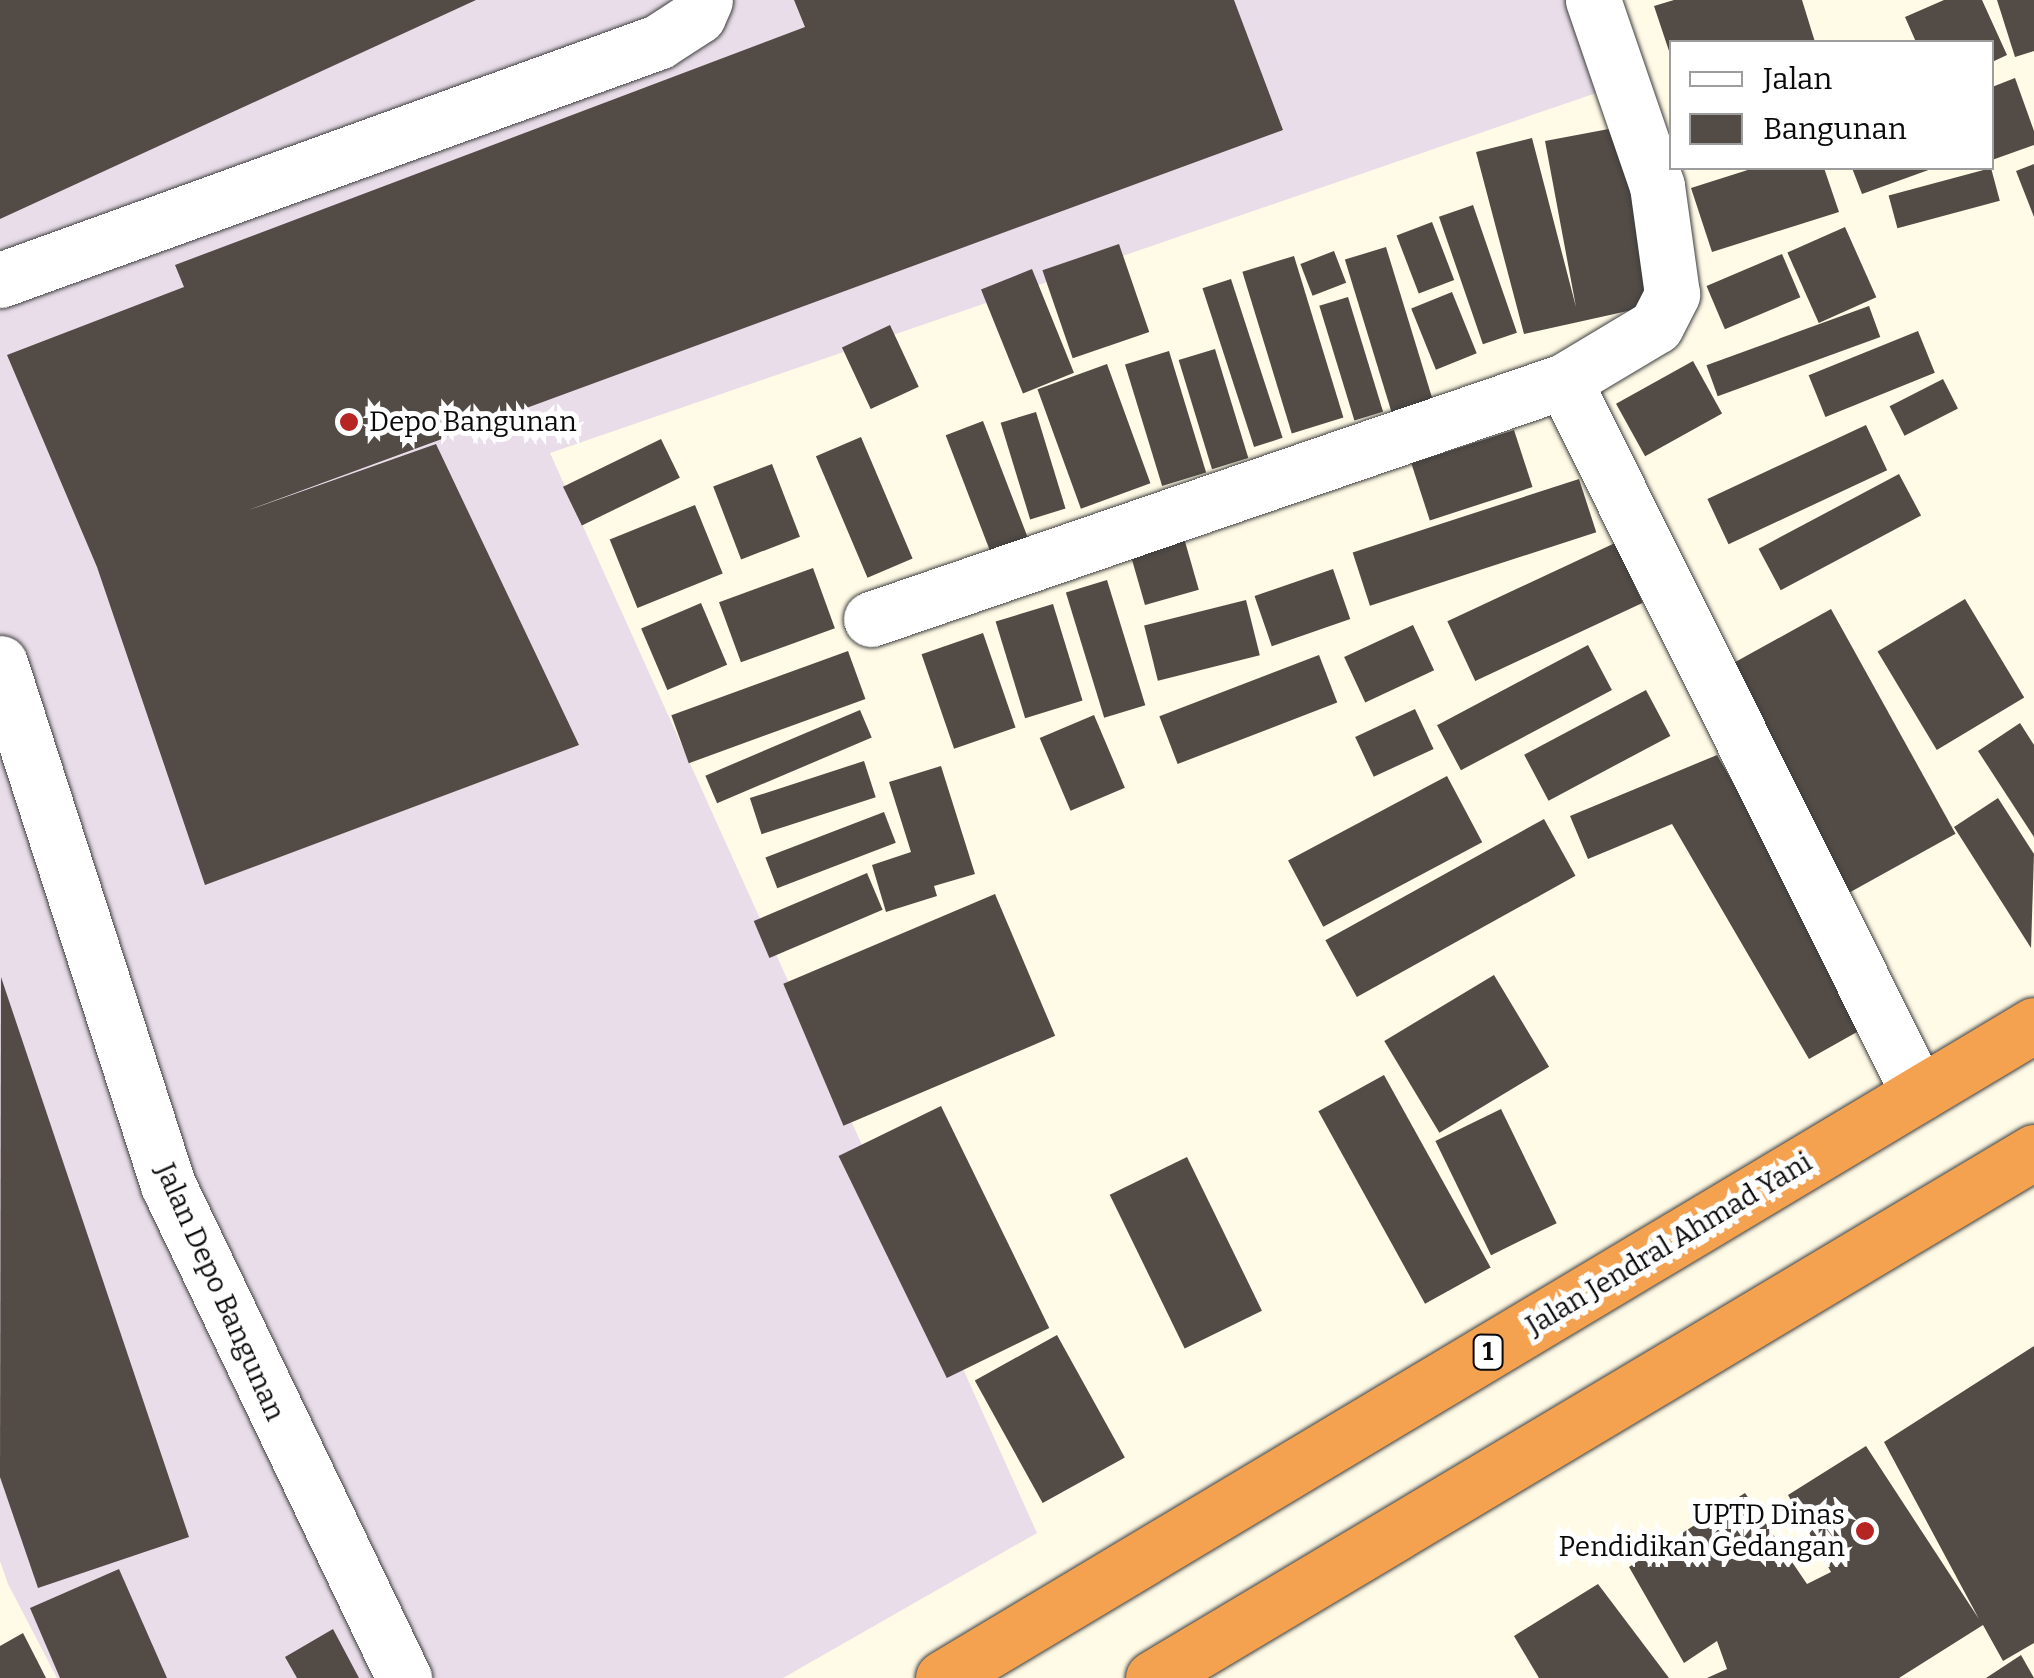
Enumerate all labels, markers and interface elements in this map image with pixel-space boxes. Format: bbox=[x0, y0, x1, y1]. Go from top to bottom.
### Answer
legend bbox=[1669, 40, 1994, 170]
text: Jalan bbox=[1763, 61, 1832, 97]
text: Bangunan bbox=[1763, 111, 1907, 147]
place label: Depo Bangunan bbox=[369, 405, 577, 439]
marker: Depo Bangunan bbox=[338, 411, 360, 433]
street label: Jalan Jendral Ahmad Yani bbox=[1520, 1145, 1818, 1343]
street label: Jalan Depo Bangunan bbox=[148, 1158, 292, 1426]
road number: 1 bbox=[1470, 1332, 1506, 1372]
place label: UPTD Dinas Pendidikan Gedangan bbox=[1559, 1498, 1845, 1564]
marker: UPTD Dinas Pendidikan Gedangan bbox=[1854, 1520, 1876, 1542]

